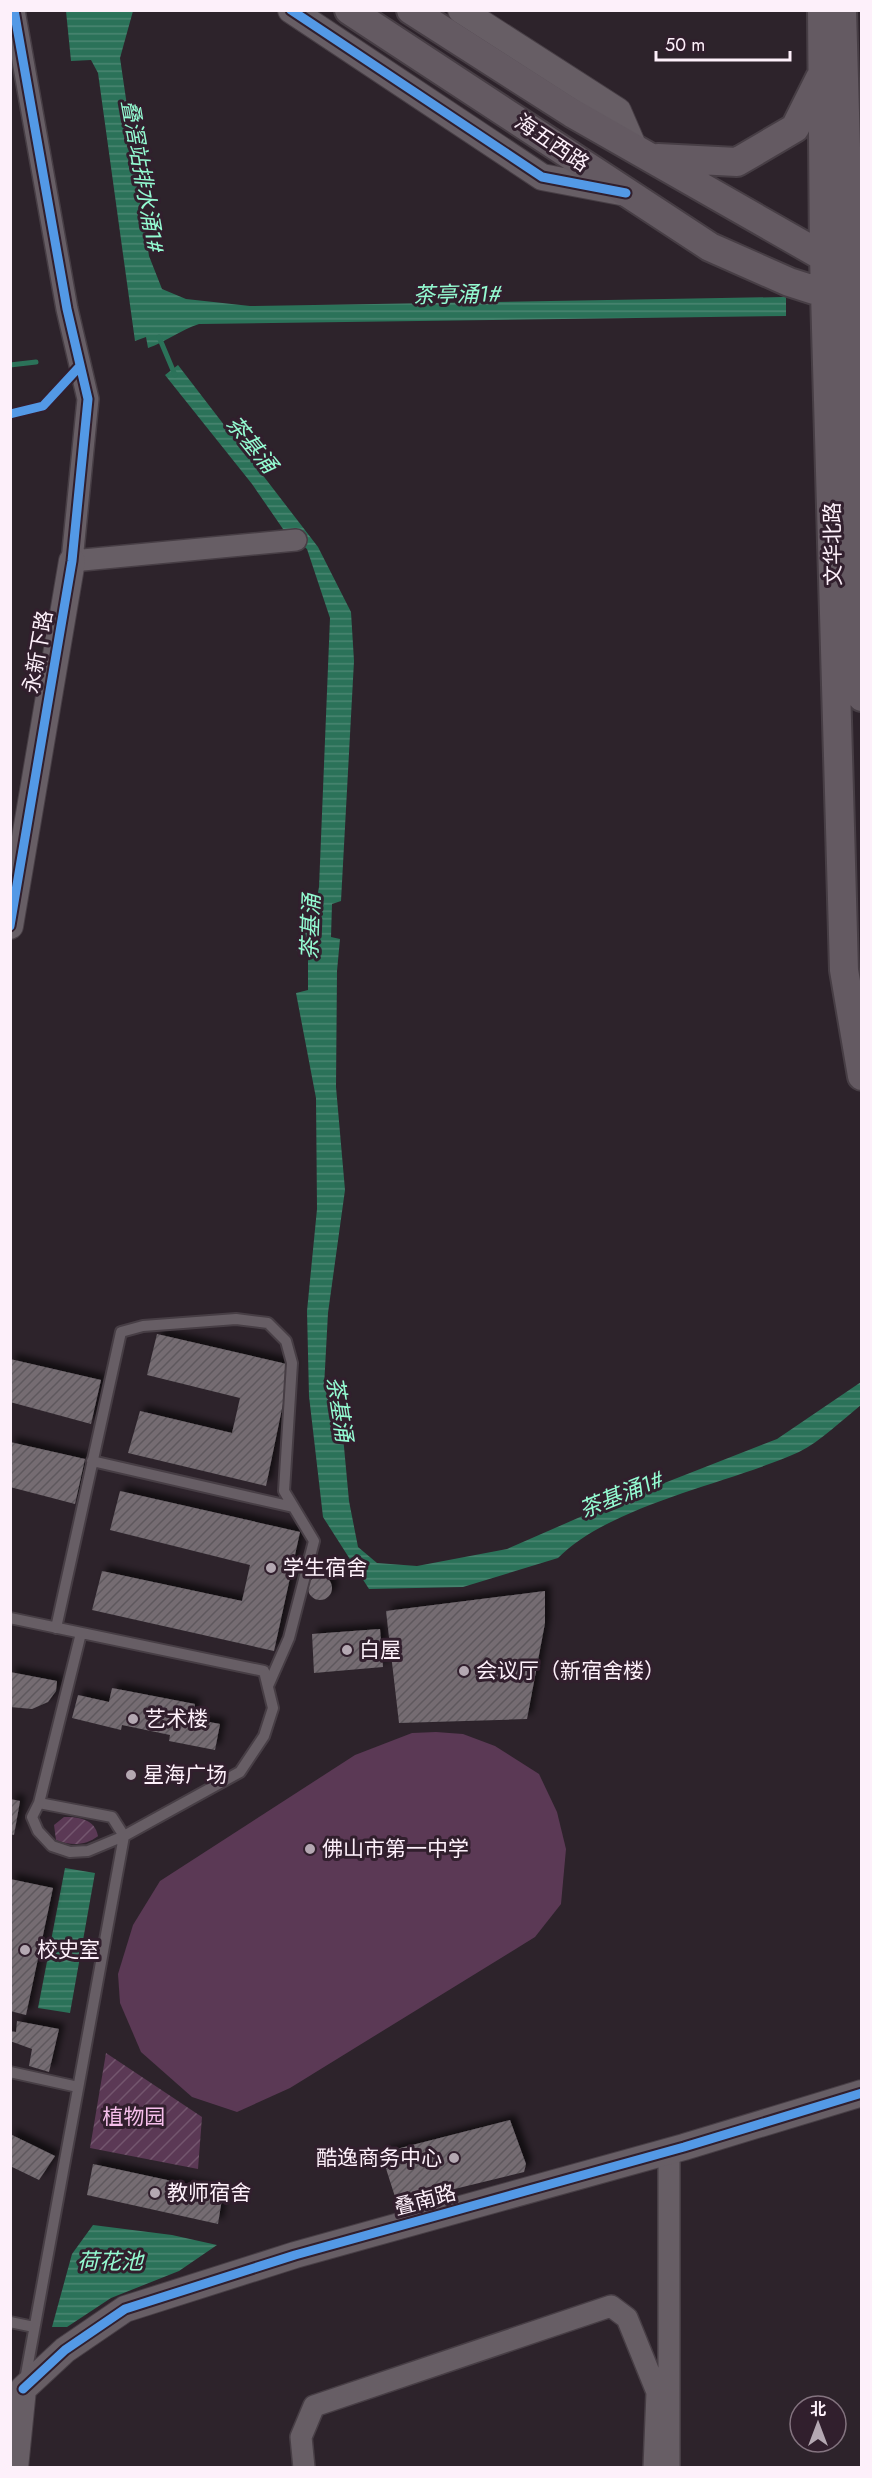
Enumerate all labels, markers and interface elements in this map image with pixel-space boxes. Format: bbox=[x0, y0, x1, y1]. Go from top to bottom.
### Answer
scale bar bbox=[656, 24, 790, 62]
text: 50 m bbox=[665, 32, 705, 58]
water label: 叠滘站排水涌1# bbox=[114, 97, 172, 256]
street label: 海五西路 bbox=[509, 107, 595, 179]
water label: 茶亭涌1# bbox=[412, 277, 503, 311]
water label: 茶基涌 bbox=[219, 408, 287, 482]
street label: 文华北路 bbox=[817, 502, 849, 586]
street label: 永新下路 bbox=[16, 608, 60, 696]
water label: 茶基涌 bbox=[293, 890, 327, 961]
water label: 茶基涌 bbox=[319, 1374, 361, 1447]
water label: 茶基涌1# bbox=[574, 1462, 669, 1525]
place label: 学生宿舍 bbox=[283, 1553, 367, 1583]
marker: 学生宿舍 bbox=[264, 1561, 278, 1575]
place label: 白屋 bbox=[359, 1635, 401, 1665]
marker: 白屋 bbox=[340, 1643, 354, 1657]
place label: 会议厅（新宿舍楼） bbox=[476, 1656, 665, 1686]
marker: 会议厅（新宿舍楼） bbox=[457, 1664, 471, 1678]
place label: 艺术楼 bbox=[145, 1704, 208, 1734]
marker: 艺术楼 bbox=[126, 1712, 140, 1726]
place label: 星海广场 bbox=[143, 1760, 227, 1790]
marker: 星海广场 bbox=[124, 1768, 138, 1782]
place label: 佛山市第一中学 bbox=[322, 1834, 469, 1864]
marker: 佛山市第一中学 bbox=[303, 1842, 317, 1856]
place label: 校史室 bbox=[37, 1935, 100, 1965]
marker: 校史室 bbox=[18, 1943, 32, 1957]
park label: 植物园 bbox=[103, 2102, 166, 2132]
place label: 酷逸商务中心 bbox=[316, 2143, 442, 2173]
marker: 酷逸商务中心 bbox=[447, 2151, 461, 2165]
street label: 叠南路 bbox=[391, 2177, 459, 2223]
place label: 教师宿舍 bbox=[167, 2178, 251, 2208]
marker: 教师宿舍 bbox=[148, 2186, 162, 2200]
water label: 荷花池 bbox=[77, 2245, 145, 2277]
north arrow bbox=[788, 2394, 848, 2454]
text: 北 bbox=[810, 2398, 826, 2421]

